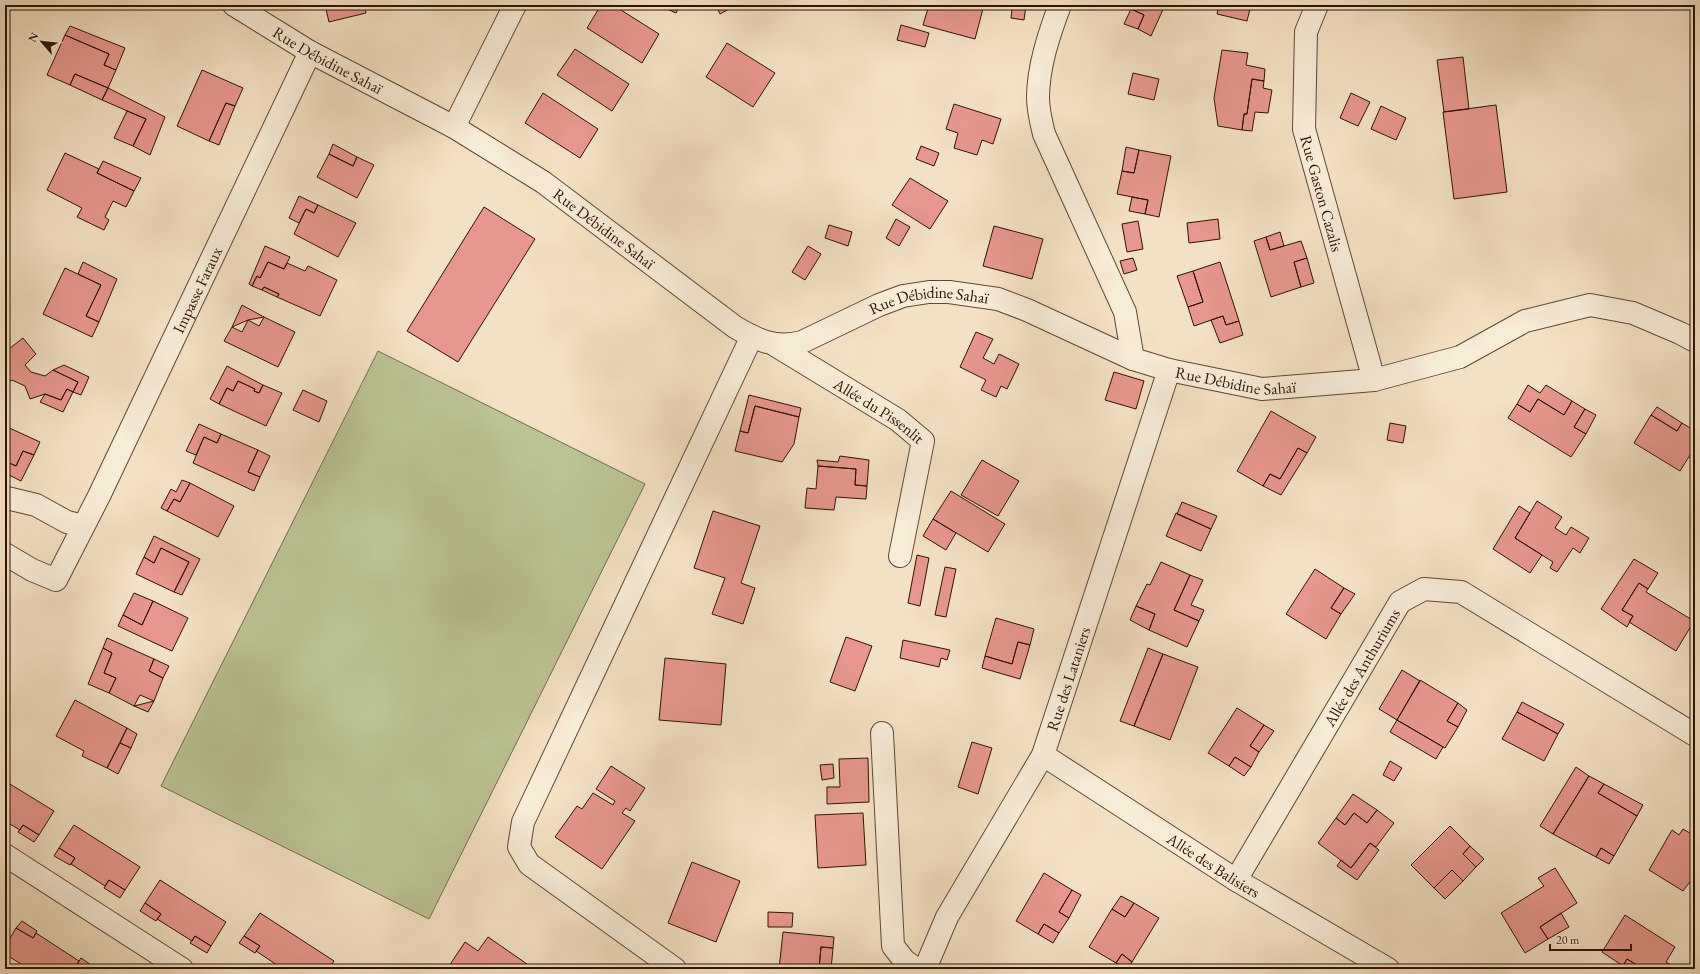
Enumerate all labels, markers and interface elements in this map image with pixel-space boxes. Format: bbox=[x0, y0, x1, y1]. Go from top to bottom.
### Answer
north arrow bbox=[22, 22, 62, 62]
street label: Rue Débidine Sahaï bbox=[269, 22, 387, 100]
text: N bbox=[25, 30, 41, 45]
street label: Rue Gaston Cazalis bbox=[1295, 133, 1348, 254]
street label: Rue Débidine Sahaï bbox=[549, 183, 660, 274]
street label: Impasse Faraux bbox=[168, 243, 227, 337]
street label: Rue Débidine Sahaï bbox=[865, 282, 991, 319]
street label: Rue Débidine Sahaï bbox=[1173, 362, 1298, 400]
street label: Allée du Pissenlit bbox=[829, 373, 928, 449]
street label: Allée des Anthuriums bbox=[1318, 605, 1405, 731]
street label: Rue des Lataniers bbox=[1042, 624, 1095, 734]
street label: Allée des Balisiers bbox=[1162, 827, 1264, 903]
scale bar bbox=[1550, 926, 1631, 952]
text: 20 m bbox=[1556, 932, 1580, 948]

